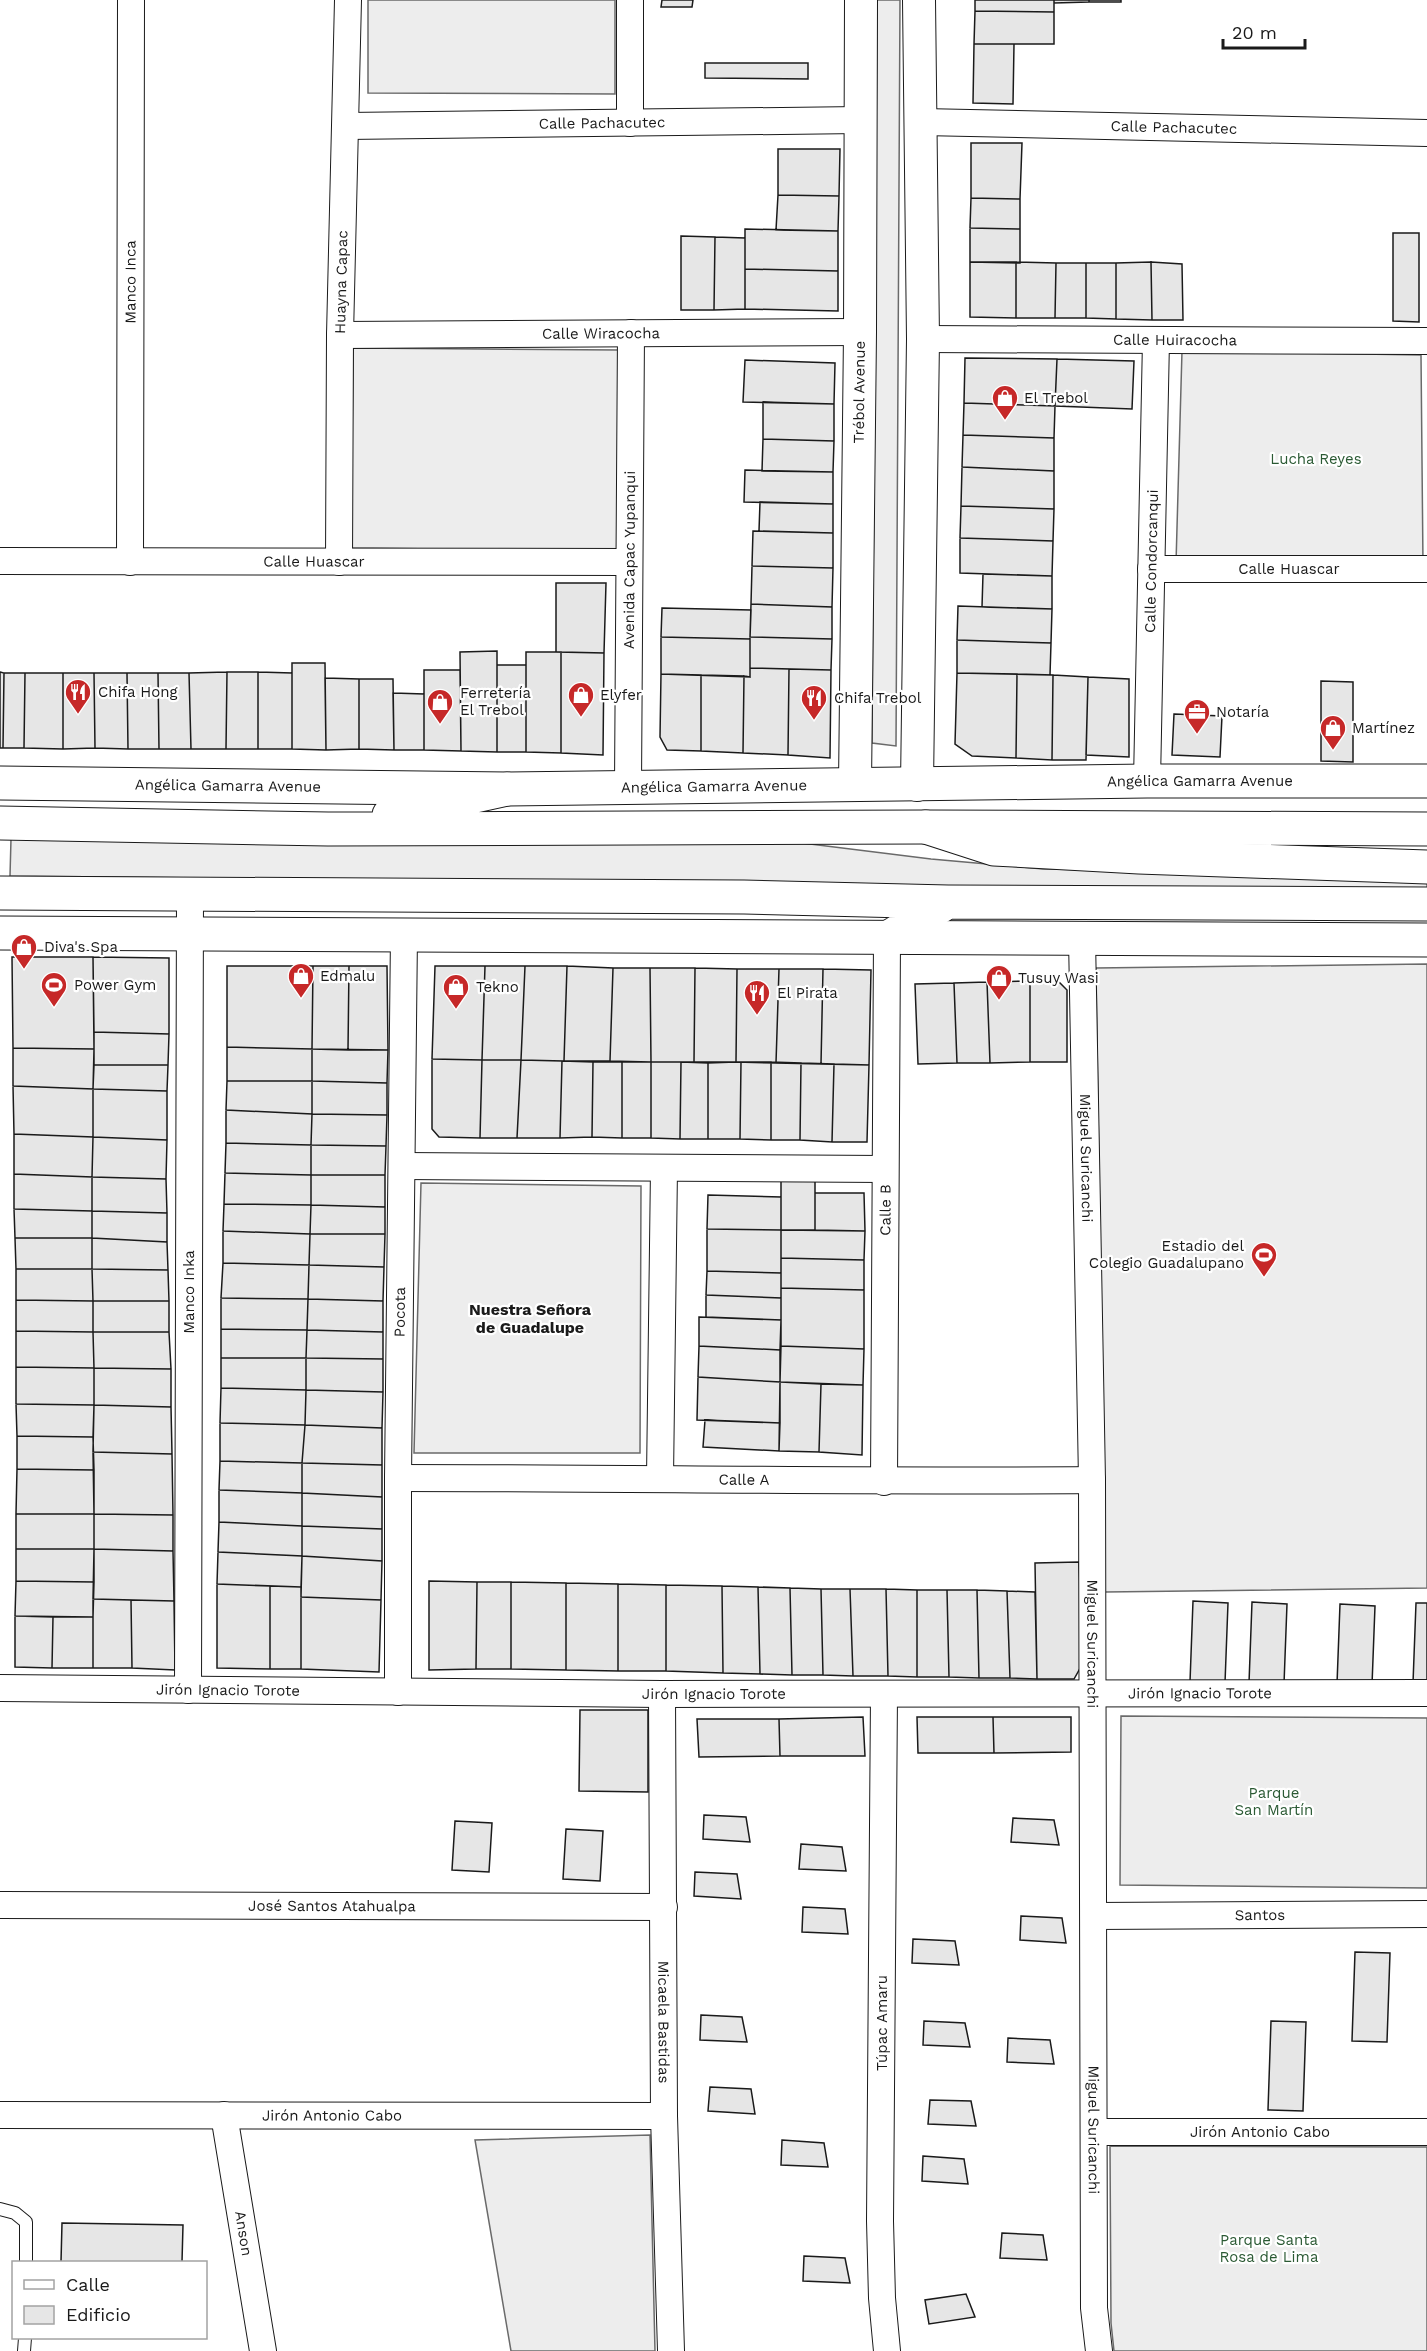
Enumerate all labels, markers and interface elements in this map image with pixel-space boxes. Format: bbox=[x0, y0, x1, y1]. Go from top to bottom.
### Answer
scale bar bbox=[1223, 12, 1306, 50]
text: 20 m bbox=[1232, 22, 1277, 43]
street label: Calle Pachacutec bbox=[539, 113, 665, 133]
street label: Calle Pachacutec bbox=[1110, 117, 1237, 138]
street label: Huayna Capac bbox=[331, 230, 352, 334]
street label: Manco Inca bbox=[121, 240, 140, 324]
street label: Calle Wiracocha bbox=[542, 324, 660, 343]
street label: Calle Huiracocha bbox=[1113, 331, 1238, 349]
street label: Trébol Avenue bbox=[850, 341, 869, 443]
shop icon: El Trebol bbox=[990, 383, 1020, 421]
place label: El Trebol bbox=[1024, 389, 1088, 407]
park label: Lucha Reyes bbox=[1270, 450, 1362, 468]
street label: Avenida Capac Yupanqui bbox=[620, 471, 639, 649]
street label: Calle Condorcanqui bbox=[1141, 489, 1162, 633]
street label: Calle Huascar bbox=[263, 552, 365, 571]
street label: Calle Huascar bbox=[1238, 560, 1340, 578]
restaurant icon: Chifa Hong bbox=[63, 677, 93, 715]
shop icon: Elyfer bbox=[566, 680, 596, 718]
place label: Chifa Hong bbox=[98, 683, 177, 701]
restaurant icon: Chifa Trebol bbox=[799, 683, 829, 721]
place label: Ferretería El Trebol bbox=[460, 684, 531, 719]
place label: Elyfer bbox=[600, 686, 642, 704]
shop icon: Ferretería El Trebol bbox=[425, 687, 455, 725]
place label: Chifa Trebol bbox=[834, 689, 922, 707]
office icon: Notaría bbox=[1182, 697, 1212, 735]
place label: Notaría bbox=[1216, 703, 1270, 721]
shop icon: Martínez bbox=[1318, 713, 1348, 751]
place label: Martínez bbox=[1352, 719, 1415, 737]
street label: Angélica Gamarra Avenue bbox=[1107, 772, 1293, 791]
street label: Angélica Gamarra Avenue bbox=[135, 776, 321, 796]
street label: Angélica Gamarra Avenue bbox=[621, 776, 807, 797]
shop icon: Diva's Spa bbox=[9, 932, 39, 970]
place label: Diva's Spa bbox=[44, 938, 118, 956]
shop icon: Edmalu bbox=[286, 961, 316, 999]
shop icon: Tusuy Wasi bbox=[984, 963, 1014, 1001]
place label: Edmalu bbox=[320, 967, 375, 985]
place label: Tusuy Wasi bbox=[1018, 969, 1099, 987]
sports icon: Power Gym bbox=[39, 970, 69, 1008]
shop icon: Tekno bbox=[441, 972, 471, 1010]
place label: Power Gym bbox=[74, 976, 156, 994]
place label: Tekno bbox=[476, 978, 519, 996]
restaurant icon: El Pirata bbox=[742, 978, 772, 1016]
place label: El Pirata bbox=[777, 984, 838, 1002]
street label: Miguel Suricanchi bbox=[1076, 1093, 1096, 1223]
street label: Calle B bbox=[876, 1184, 895, 1236]
place label: Estadio del Colegio Guadalupano bbox=[1089, 1237, 1244, 1272]
sports icon: Estadio del Colegio Guadalupano bbox=[1249, 1240, 1279, 1278]
street label: Manco Inka bbox=[180, 1250, 198, 1334]
street label: Pocota bbox=[391, 1286, 409, 1337]
district label: Nuestra Señora de Guadalupe bbox=[469, 1300, 592, 1337]
street label: Calle A bbox=[718, 1471, 770, 1489]
street label: Miguel Suricanchi bbox=[1083, 1580, 1102, 1708]
street label: Jirón Ignacio Torote bbox=[156, 1680, 300, 1700]
street label: Jirón Ignacio Torote bbox=[1128, 1684, 1272, 1702]
street label: Jirón Ignacio Torote bbox=[642, 1685, 786, 1703]
park label: Parque San Martín bbox=[1235, 1784, 1313, 1819]
street label: José Santos Atahualpa bbox=[248, 1897, 416, 1915]
street label: Santos bbox=[1235, 1906, 1285, 1924]
street label: Micaela Bastidas bbox=[654, 1961, 673, 2083]
street label: Túpac Amaru bbox=[873, 1975, 891, 2071]
street label: Miguel Suricanchi bbox=[1084, 2066, 1103, 2194]
street label: Jirón Antonio Cabo bbox=[262, 2106, 402, 2125]
street label: Jirón Antonio Cabo bbox=[1190, 2123, 1330, 2141]
street label: Anson bbox=[231, 2210, 256, 2257]
park label: Parque Santa Rosa de Lima bbox=[1220, 2231, 1319, 2266]
legend bbox=[12, 2261, 207, 2339]
text: Calle bbox=[66, 2274, 110, 2295]
text: Edificio bbox=[66, 2304, 131, 2325]

